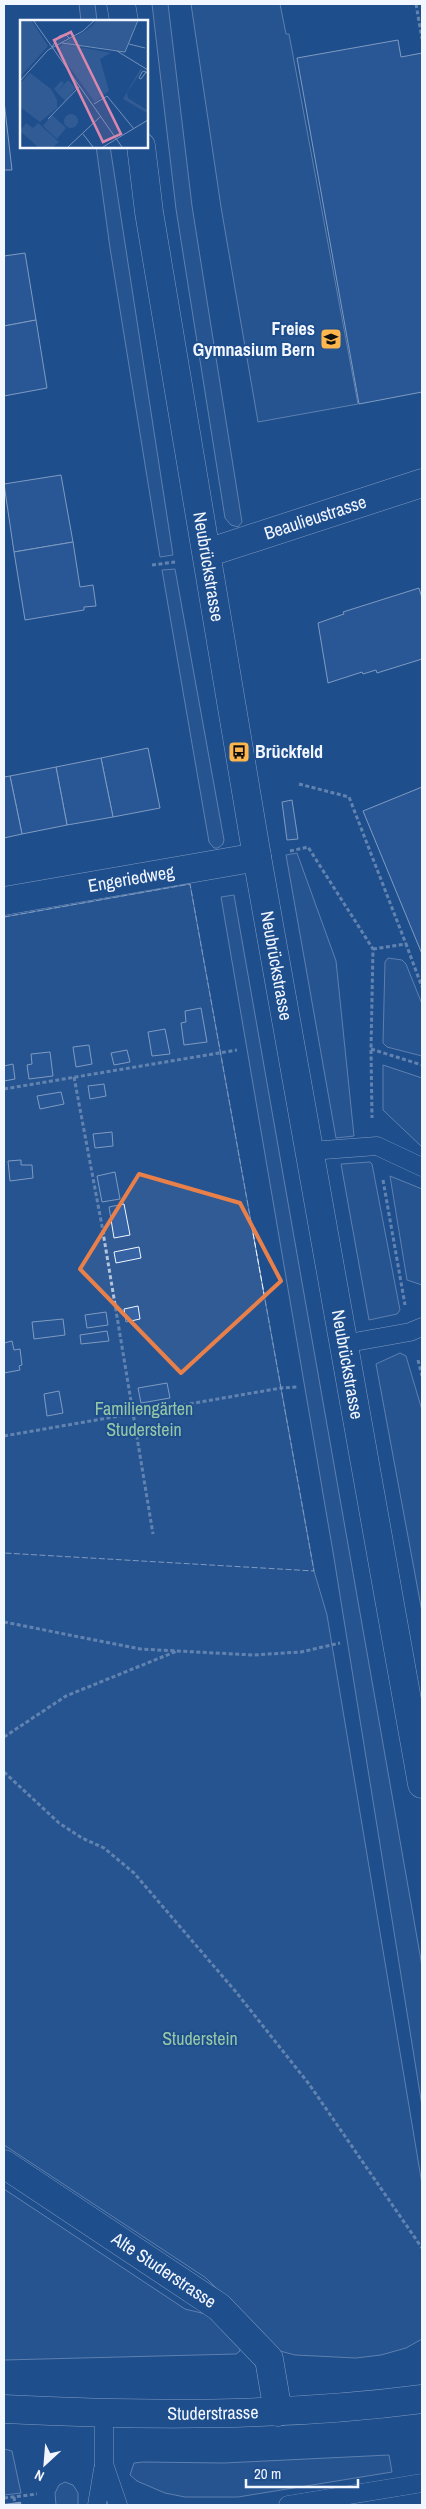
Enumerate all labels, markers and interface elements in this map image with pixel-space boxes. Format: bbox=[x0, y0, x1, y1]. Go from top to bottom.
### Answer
inset map bbox=[20, 20, 148, 148]
place label: Freies Gymnasium Bern bbox=[193, 316, 315, 362]
school or university icon: Freies Gymnasium Bern bbox=[319, 327, 343, 351]
street label: Beaulieustrasse bbox=[261, 489, 370, 546]
street label: Neubrückstrasse bbox=[187, 510, 230, 623]
place label: Brückfeld bbox=[255, 739, 323, 764]
bus stop icon: Brückfeld bbox=[227, 740, 251, 764]
street label: Engeriedweg bbox=[86, 858, 177, 898]
street label: Neubrückstrasse bbox=[255, 909, 299, 1023]
street label: Neubrückstrasse bbox=[326, 1308, 370, 1421]
park label: Familiengärten Studerstein bbox=[95, 1396, 193, 1442]
park label: Studerstein bbox=[162, 2026, 238, 2051]
street label: Alte Studerstrasse bbox=[106, 2226, 221, 2314]
street label: Studerstrasse bbox=[167, 2399, 259, 2426]
north arrow bbox=[20, 2439, 70, 2489]
scale bar bbox=[246, 2456, 358, 2488]
text: 20 m bbox=[254, 2463, 281, 2484]
text: N bbox=[32, 2466, 47, 2486]

